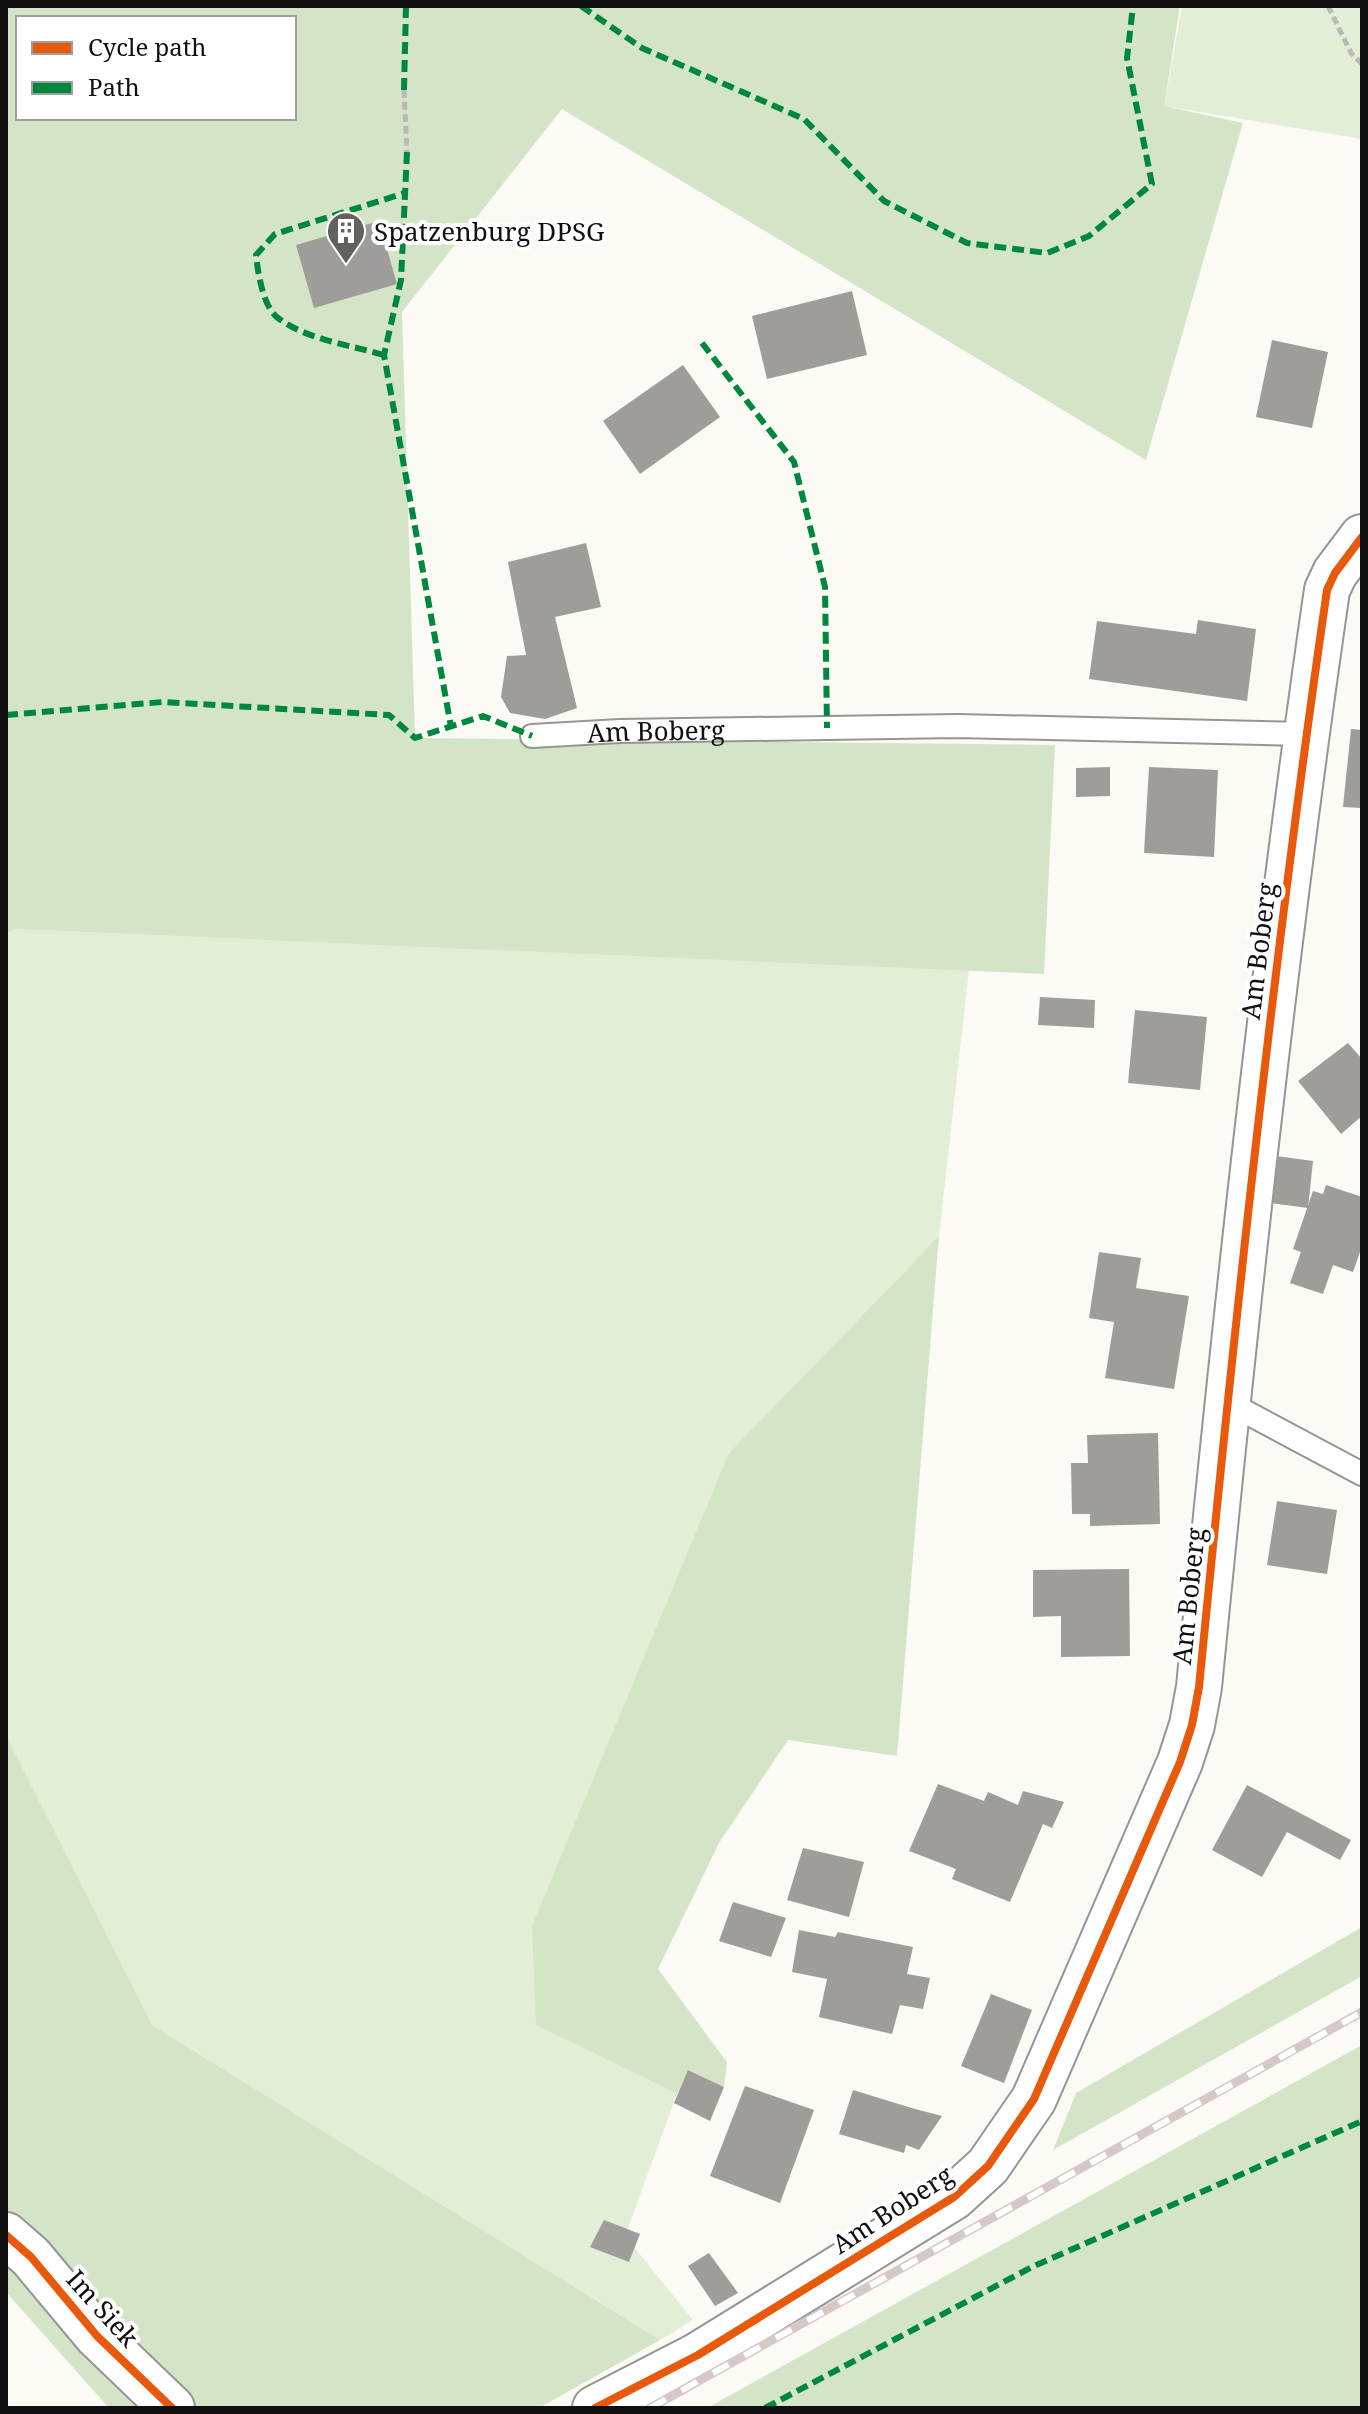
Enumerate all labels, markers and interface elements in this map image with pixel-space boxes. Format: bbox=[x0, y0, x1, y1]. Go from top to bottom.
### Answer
legend bbox=[16, 16, 296, 120]
text: Cycle path bbox=[88, 30, 207, 63]
text: Path bbox=[88, 70, 140, 103]
building icon: Spatzenburg DPSG bbox=[325, 210, 367, 265]
place label: Spatzenburg DPSG bbox=[374, 213, 605, 249]
street label: Am Boberg bbox=[586, 711, 725, 751]
street label: Am Boberg bbox=[1232, 880, 1284, 1022]
street label: Am Boberg bbox=[1163, 1526, 1213, 1666]
street label: Am Boberg bbox=[824, 2156, 960, 2262]
street label: Im Siek bbox=[59, 2262, 148, 2355]

